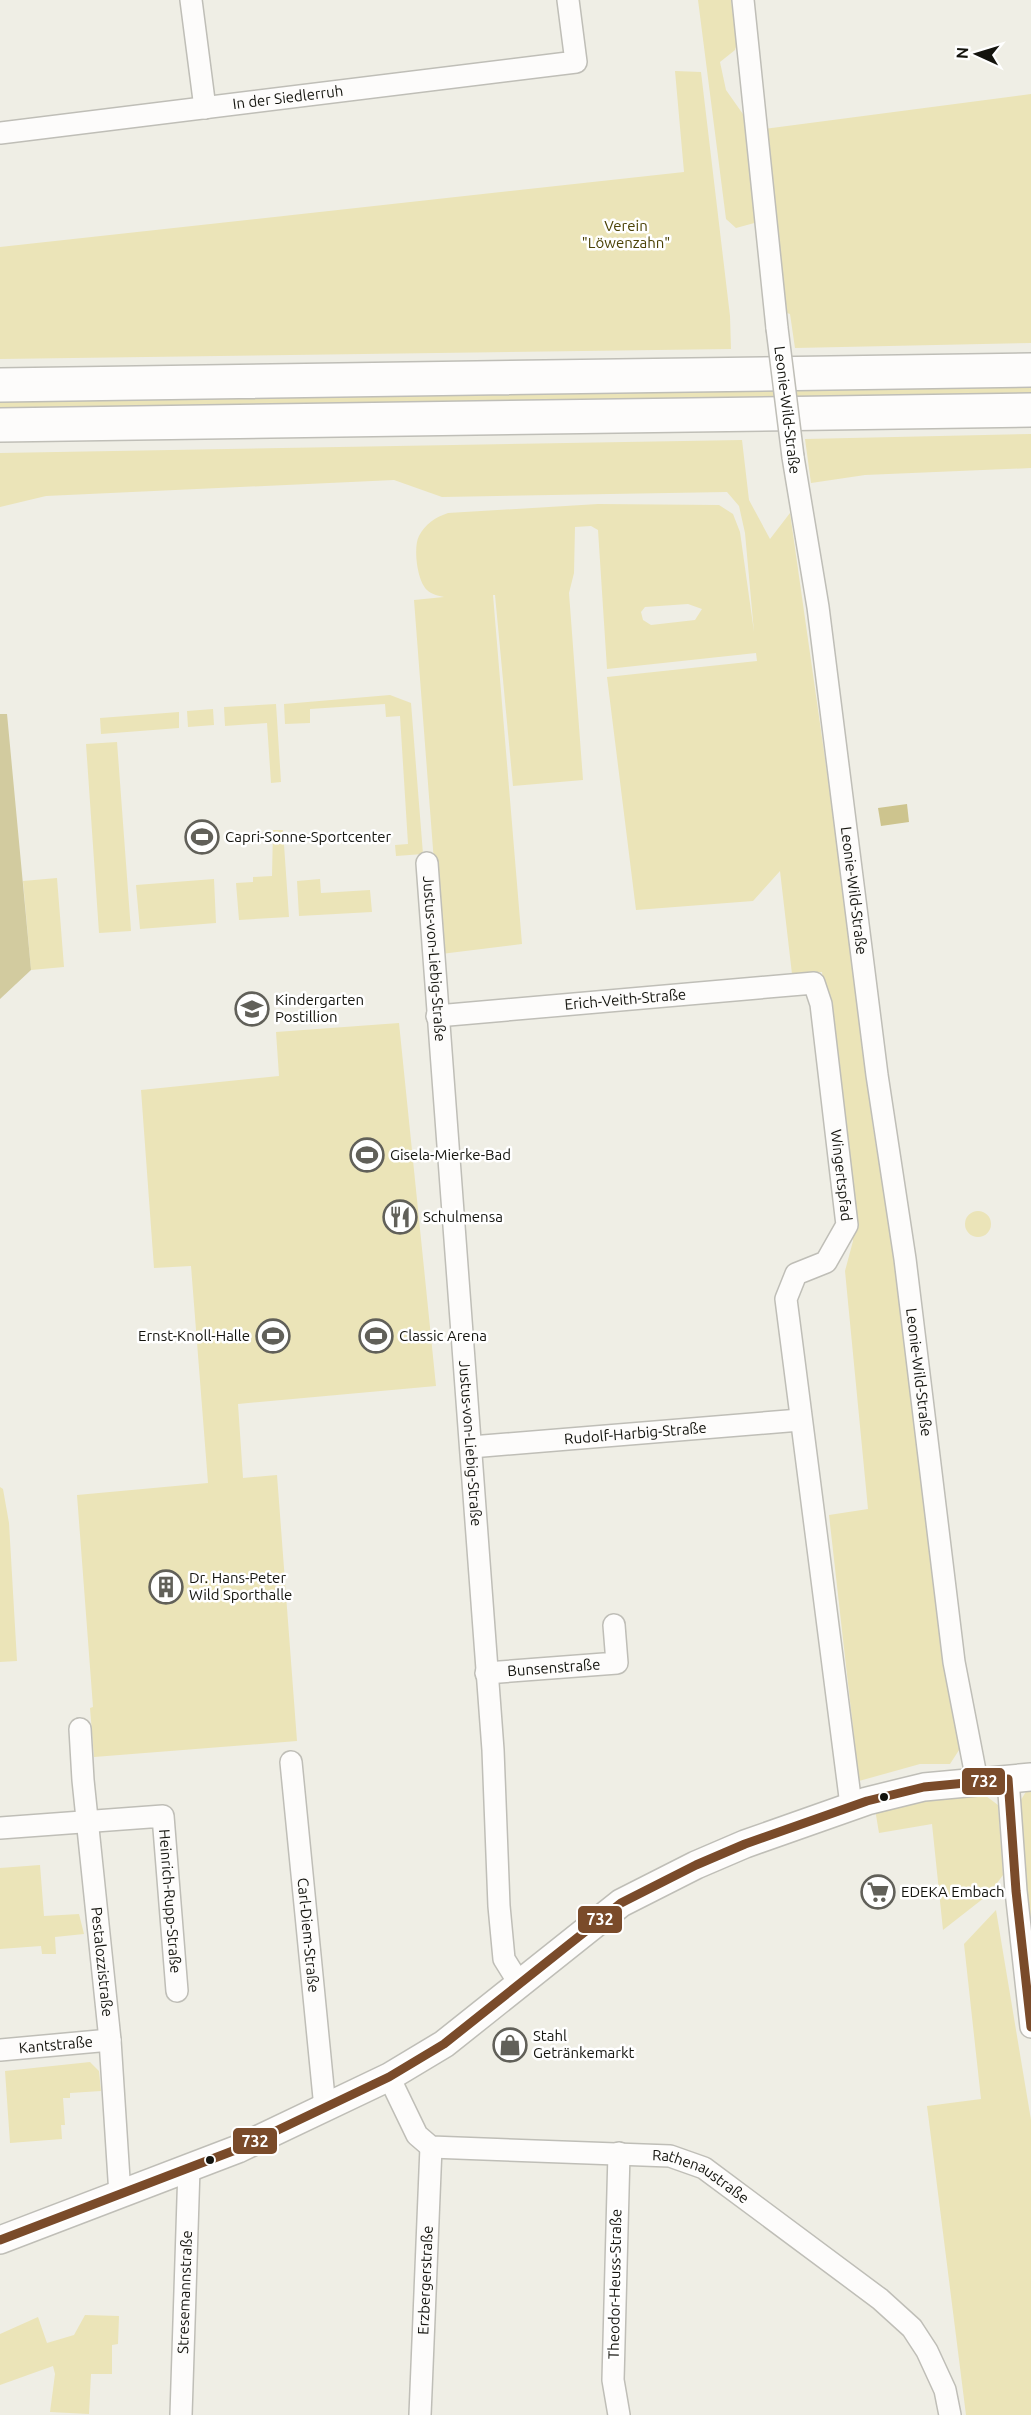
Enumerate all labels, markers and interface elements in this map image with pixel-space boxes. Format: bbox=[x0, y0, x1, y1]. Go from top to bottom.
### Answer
north arrow bbox=[947, 24, 1007, 84]
text: N bbox=[953, 46, 971, 60]
street label: In der Siedlerruh bbox=[231, 82, 344, 112]
park label: Verein "Löwenzahn" bbox=[582, 217, 670, 251]
street label: Leonie-Wild-Straße bbox=[771, 345, 804, 475]
sports icon: Capri-Sonne-Sportcenter bbox=[184, 819, 220, 855]
street label: Leonie-Wild-Straße bbox=[838, 826, 871, 956]
place label: Capri-Sonne-Sportcenter bbox=[225, 828, 392, 845]
street label: Justus-von-Liebig-Straße bbox=[420, 875, 449, 1042]
street label: Erich-Veith-Straße bbox=[564, 985, 687, 1013]
school or university icon: Kindergarten Postillion bbox=[234, 991, 270, 1027]
place label: Kindergarten Postillion bbox=[275, 991, 364, 1025]
street label: Wingertspfad bbox=[828, 1128, 855, 1222]
sports icon: Gisela-Mierke-Bad bbox=[349, 1137, 385, 1173]
place label: Gisela-Mierke-Bad bbox=[390, 1146, 511, 1163]
restaurant icon: Schulmensa bbox=[382, 1199, 418, 1235]
place label: Schulmensa bbox=[423, 1208, 503, 1225]
street label: Leonie-Wild-Straße bbox=[903, 1307, 935, 1437]
sports icon: Ernst-Knoll-Halle bbox=[255, 1318, 291, 1354]
sports icon: Classic Arena bbox=[358, 1318, 394, 1354]
place label: Ernst-Knoll-Halle bbox=[138, 1327, 250, 1344]
place label: Classic Arena bbox=[399, 1327, 487, 1344]
street label: Justus-von-Liebig-Straße bbox=[456, 1360, 485, 1527]
street label: Rudolf-Harbig-Straße bbox=[563, 1419, 707, 1447]
building icon: Dr. Hans-Peter Wild Sporthalle bbox=[148, 1569, 184, 1605]
place label: Dr. Hans-Peter Wild Sporthalle bbox=[189, 1569, 292, 1603]
street label: Bunsenstraße bbox=[507, 1655, 601, 1679]
line badge: 732 bbox=[961, 1767, 1006, 1796]
text: 732 bbox=[970, 1772, 998, 1790]
unlabelled marker bbox=[878, 1791, 890, 1803]
street label: Heinrich-Rupp-Straße bbox=[156, 1829, 185, 1974]
supermarket icon: EDEKA Embach bbox=[860, 1874, 896, 1910]
street label: Carl-Diem-Straße bbox=[294, 1877, 323, 1993]
place label: EDEKA Embach bbox=[901, 1883, 1005, 1900]
line badge: 732 bbox=[577, 1905, 623, 1934]
street label: Pestalozzistraße bbox=[88, 1906, 117, 2018]
text: 732 bbox=[586, 1910, 614, 1928]
shop icon: Stahl Getränkemarkt bbox=[492, 2027, 528, 2063]
place label: Stahl Getränkemarkt bbox=[533, 2027, 635, 2061]
street label: Kantstraße bbox=[18, 2033, 94, 2056]
line badge: 732 bbox=[232, 2127, 278, 2155]
text: 732 bbox=[241, 2132, 269, 2150]
street label: Rathenaustraße bbox=[652, 2146, 753, 2207]
unlabelled marker bbox=[204, 2154, 216, 2166]
street label: Theodor-Heuss-Straße bbox=[605, 2209, 624, 2359]
street label: Erzbergerstraße bbox=[414, 2225, 436, 2335]
street label: Stresemannstraße bbox=[174, 2230, 195, 2354]

